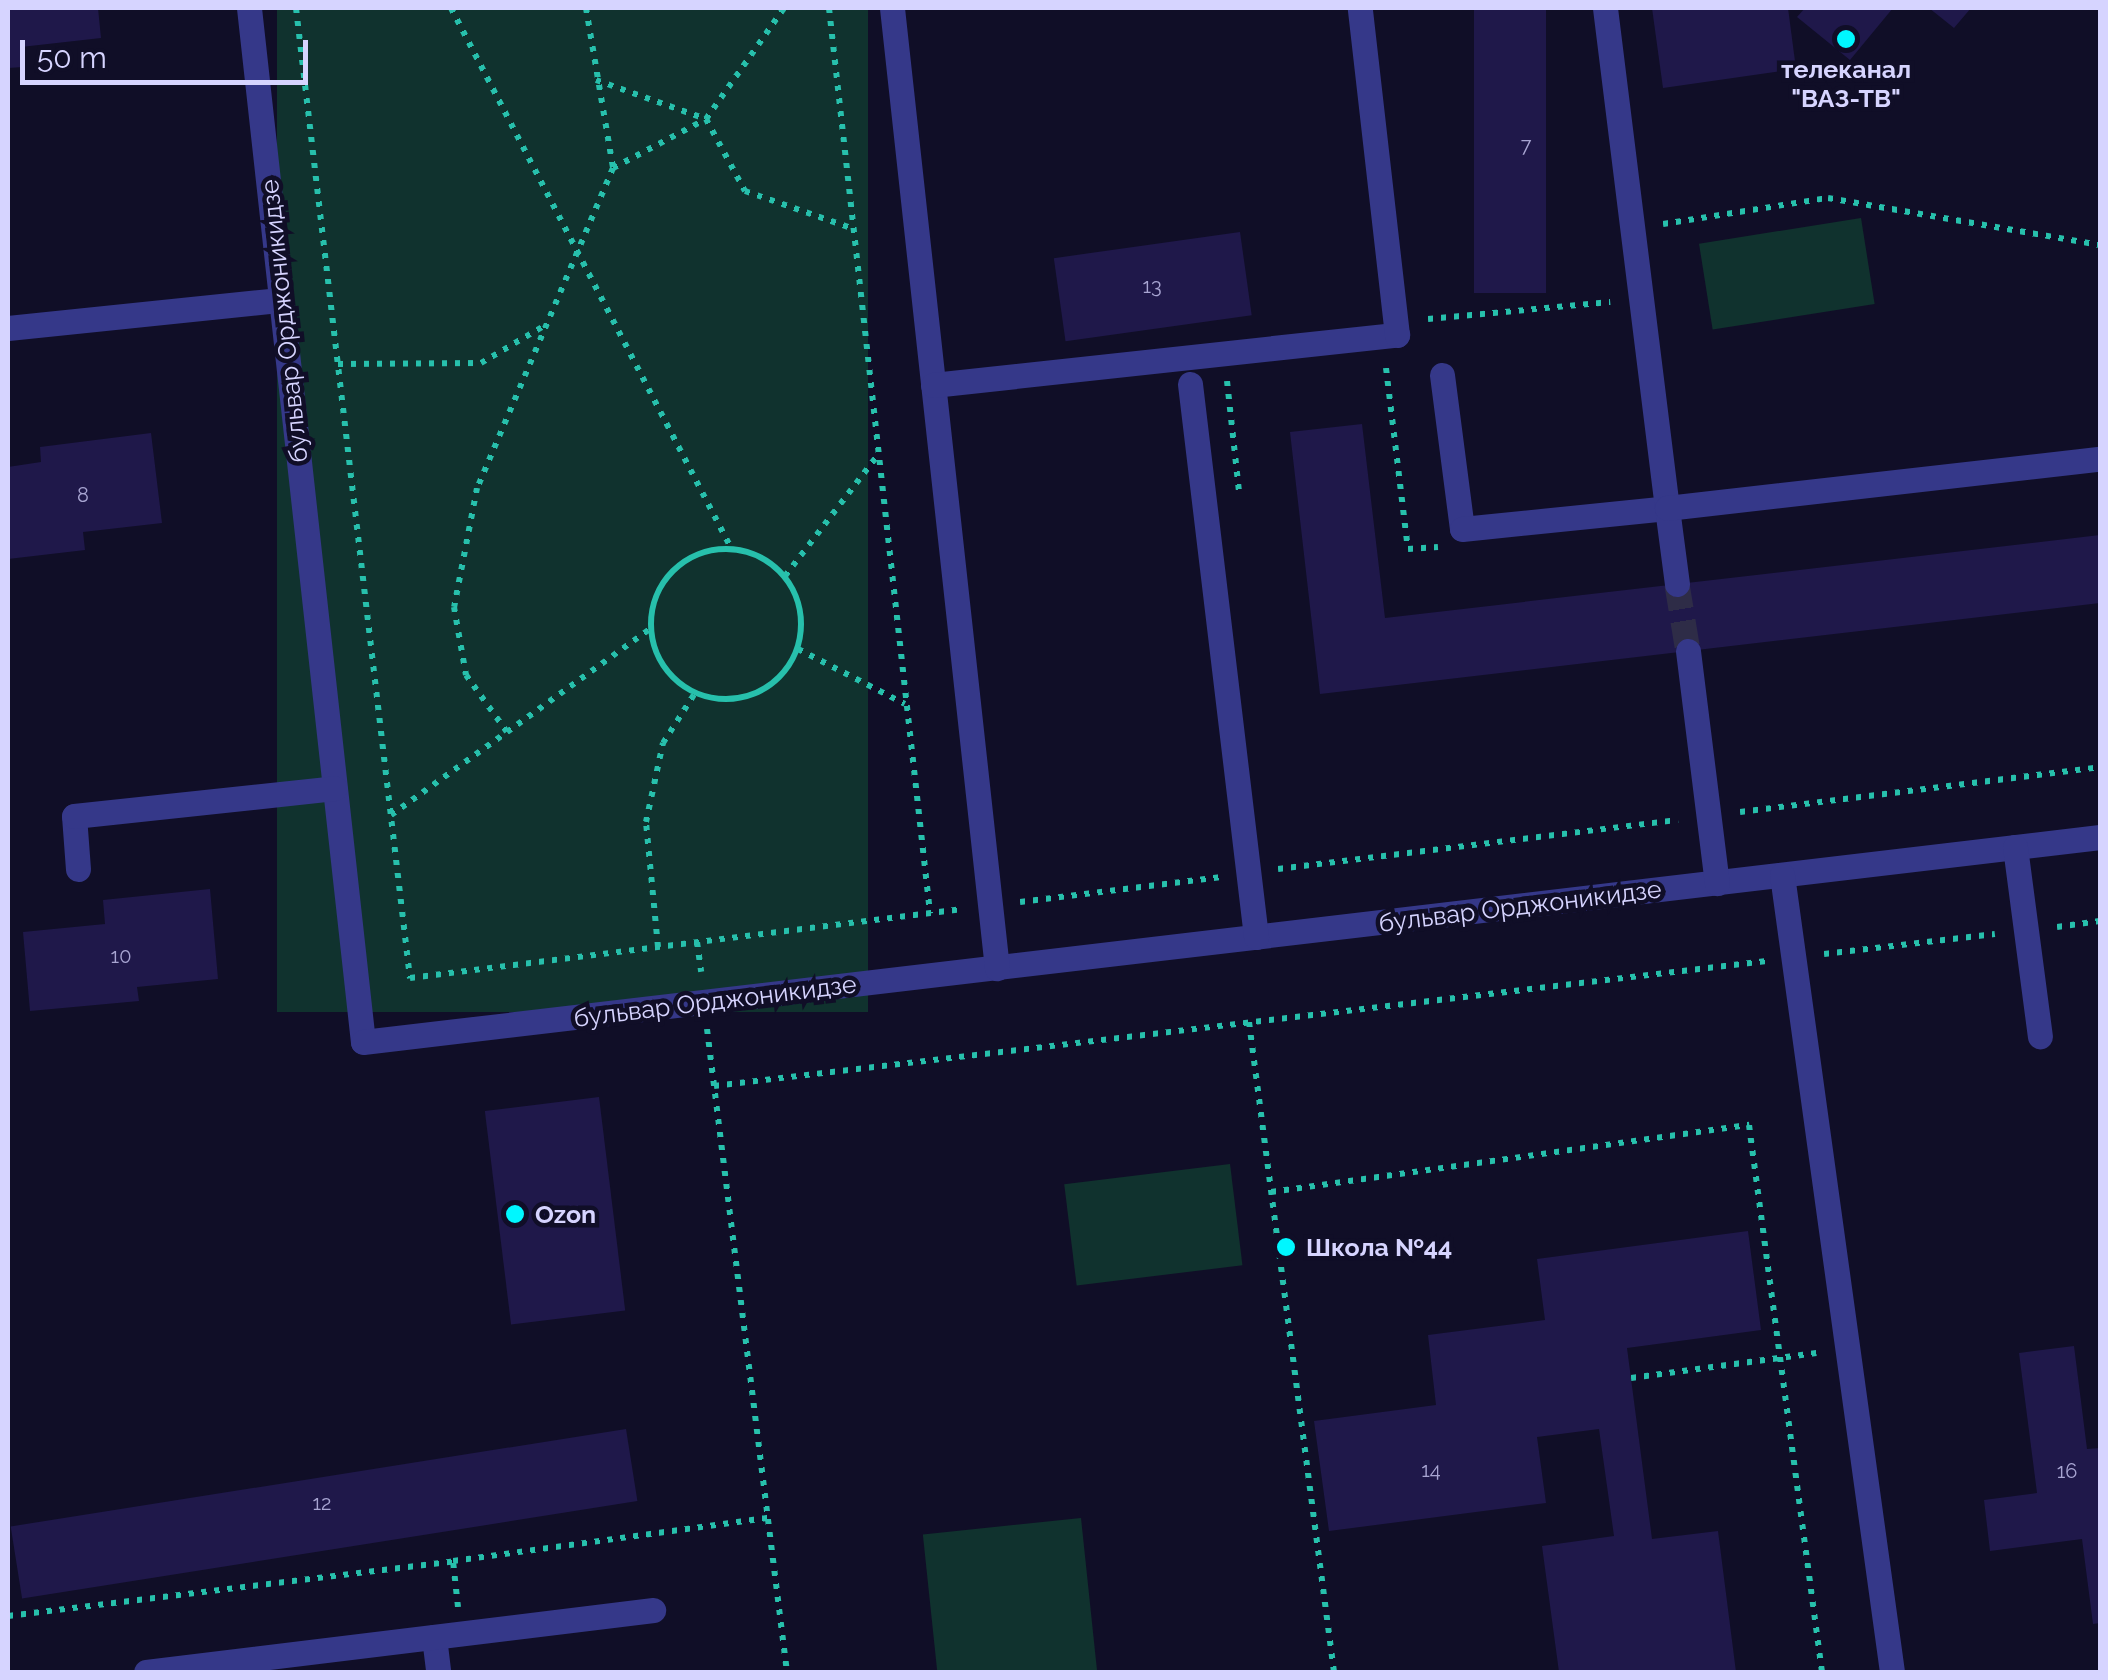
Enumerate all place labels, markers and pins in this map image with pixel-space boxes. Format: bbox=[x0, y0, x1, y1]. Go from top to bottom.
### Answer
marker: телеканал "ВАЗ-ТВ" bbox=[1835, 28, 1857, 50]
place label: телеканал "ВАЗ-ТВ" bbox=[1781, 55, 1911, 114]
place label: Ozon bbox=[535, 1199, 596, 1229]
marker: Ozon bbox=[504, 1203, 526, 1225]
place label: Школа №44 bbox=[1306, 1232, 1452, 1262]
marker: Школа №44 bbox=[1275, 1236, 1297, 1258]

